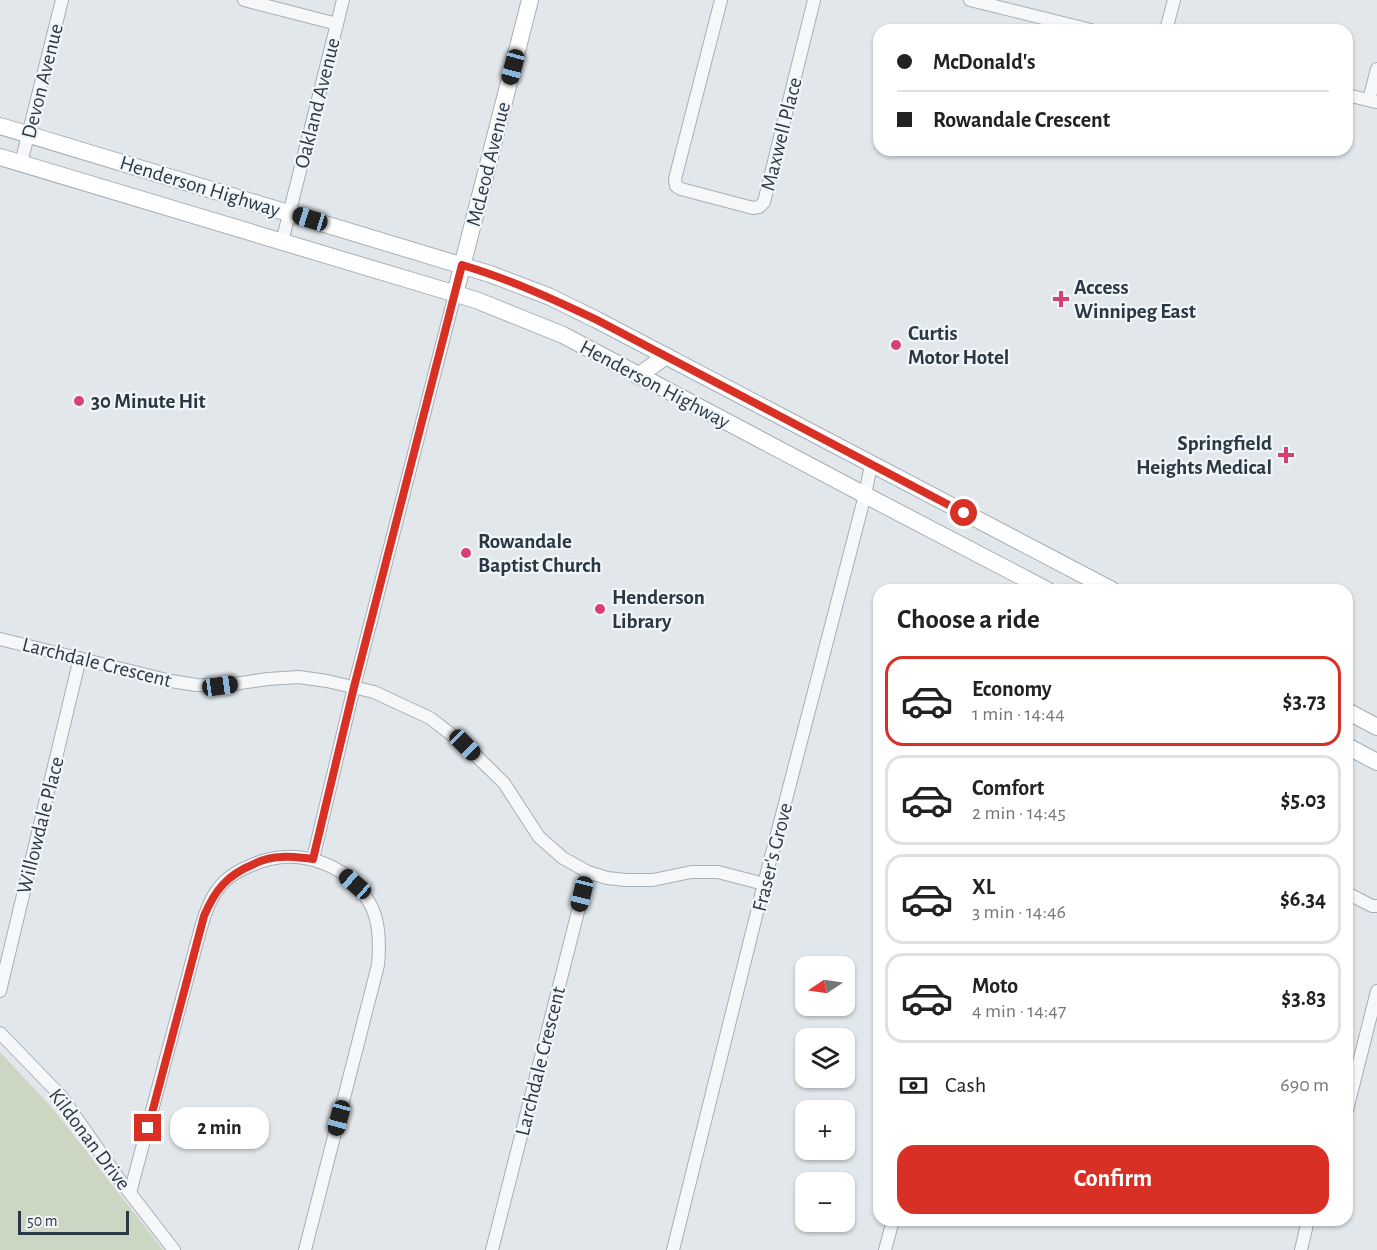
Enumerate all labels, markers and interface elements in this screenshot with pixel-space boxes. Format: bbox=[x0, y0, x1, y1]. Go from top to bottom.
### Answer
street label: Devon Avenue bbox=[18, 22, 67, 141]
street label: Oakland Avenue bbox=[291, 36, 344, 171]
car bbox=[500, 47, 526, 87]
text: McDonald's bbox=[933, 51, 1035, 73]
street label: Maxwell Place bbox=[757, 75, 806, 193]
street label: McLeod Avenue bbox=[463, 100, 514, 229]
text: Rowandale Crescent bbox=[933, 109, 1110, 131]
street label: Henderson Highway bbox=[117, 152, 283, 221]
car bbox=[290, 205, 330, 233]
place label: Access Winnipeg East bbox=[1074, 277, 1196, 322]
marker: Access Winnipeg East bbox=[1052, 290, 1070, 308]
place label: Curtis Motor Hotel bbox=[908, 323, 1009, 368]
street label: Henderson Highway bbox=[576, 336, 733, 433]
marker: Curtis Motor Hotel bbox=[889, 338, 903, 352]
place label: 30 Minute Hit bbox=[91, 391, 206, 412]
marker: 30 Minute Hit bbox=[72, 394, 86, 408]
place label: Springfield Heights Medical bbox=[1136, 433, 1272, 478]
marker: Springfield Heights Medical bbox=[1277, 446, 1295, 464]
route start bbox=[950, 499, 977, 526]
place label: Rowandale Baptist Church bbox=[478, 531, 602, 576]
marker: Rowandale Baptist Church bbox=[459, 546, 473, 560]
place label: Henderson Library bbox=[612, 587, 705, 632]
marker: Henderson Library bbox=[593, 602, 607, 616]
text: Choose a ride bbox=[897, 606, 1040, 633]
street label: Larchdale Crescent bbox=[20, 634, 174, 691]
icon: car bbox=[900, 674, 954, 728]
car bbox=[201, 675, 239, 697]
text: Economy bbox=[972, 678, 1052, 700]
text: $3.73 bbox=[1283, 690, 1326, 712]
text: 1 min · 14:44 bbox=[972, 704, 1065, 724]
car bbox=[446, 726, 484, 764]
street label: Willowdale Place bbox=[13, 754, 68, 896]
icon: car bbox=[900, 773, 954, 827]
text: Comfort bbox=[972, 777, 1044, 799]
text: $5.03 bbox=[1281, 789, 1326, 811]
street label: Fraser's Grove bbox=[749, 801, 796, 914]
text: 2 min · 14:45 bbox=[972, 803, 1066, 823]
car bbox=[336, 865, 374, 903]
icon: car bbox=[900, 872, 954, 926]
car bbox=[569, 874, 595, 914]
text: XL bbox=[972, 876, 995, 898]
text: $6.34 bbox=[1280, 888, 1326, 910]
text: 3 min · 14:46 bbox=[972, 902, 1066, 922]
north arrow bbox=[795, 956, 855, 1016]
map controls bbox=[795, 956, 855, 1232]
icon: car bbox=[900, 971, 954, 1025]
text: Moto bbox=[972, 975, 1018, 997]
street label: Larchdale Crescent bbox=[512, 984, 569, 1138]
text: $3.83 bbox=[1281, 987, 1326, 1009]
text: 4 min · 14:47 bbox=[972, 1001, 1066, 1021]
button: layers bbox=[795, 1028, 855, 1088]
icon: cash bbox=[897, 1069, 930, 1102]
text: Cash bbox=[945, 1074, 986, 1096]
text: 690 m bbox=[1280, 1075, 1329, 1095]
street label: Kildonan Drive bbox=[45, 1085, 134, 1194]
car bbox=[326, 1098, 352, 1138]
button: + bbox=[795, 1100, 855, 1160]
callout: 2 min bbox=[169, 1107, 268, 1149]
route end bbox=[134, 1114, 161, 1141]
text: 2 min bbox=[197, 1118, 242, 1138]
button: Confirm bbox=[897, 1145, 1329, 1214]
button: − bbox=[795, 1172, 855, 1232]
scale bar bbox=[18, 1208, 129, 1236]
text: 50 m bbox=[27, 1213, 58, 1229]

